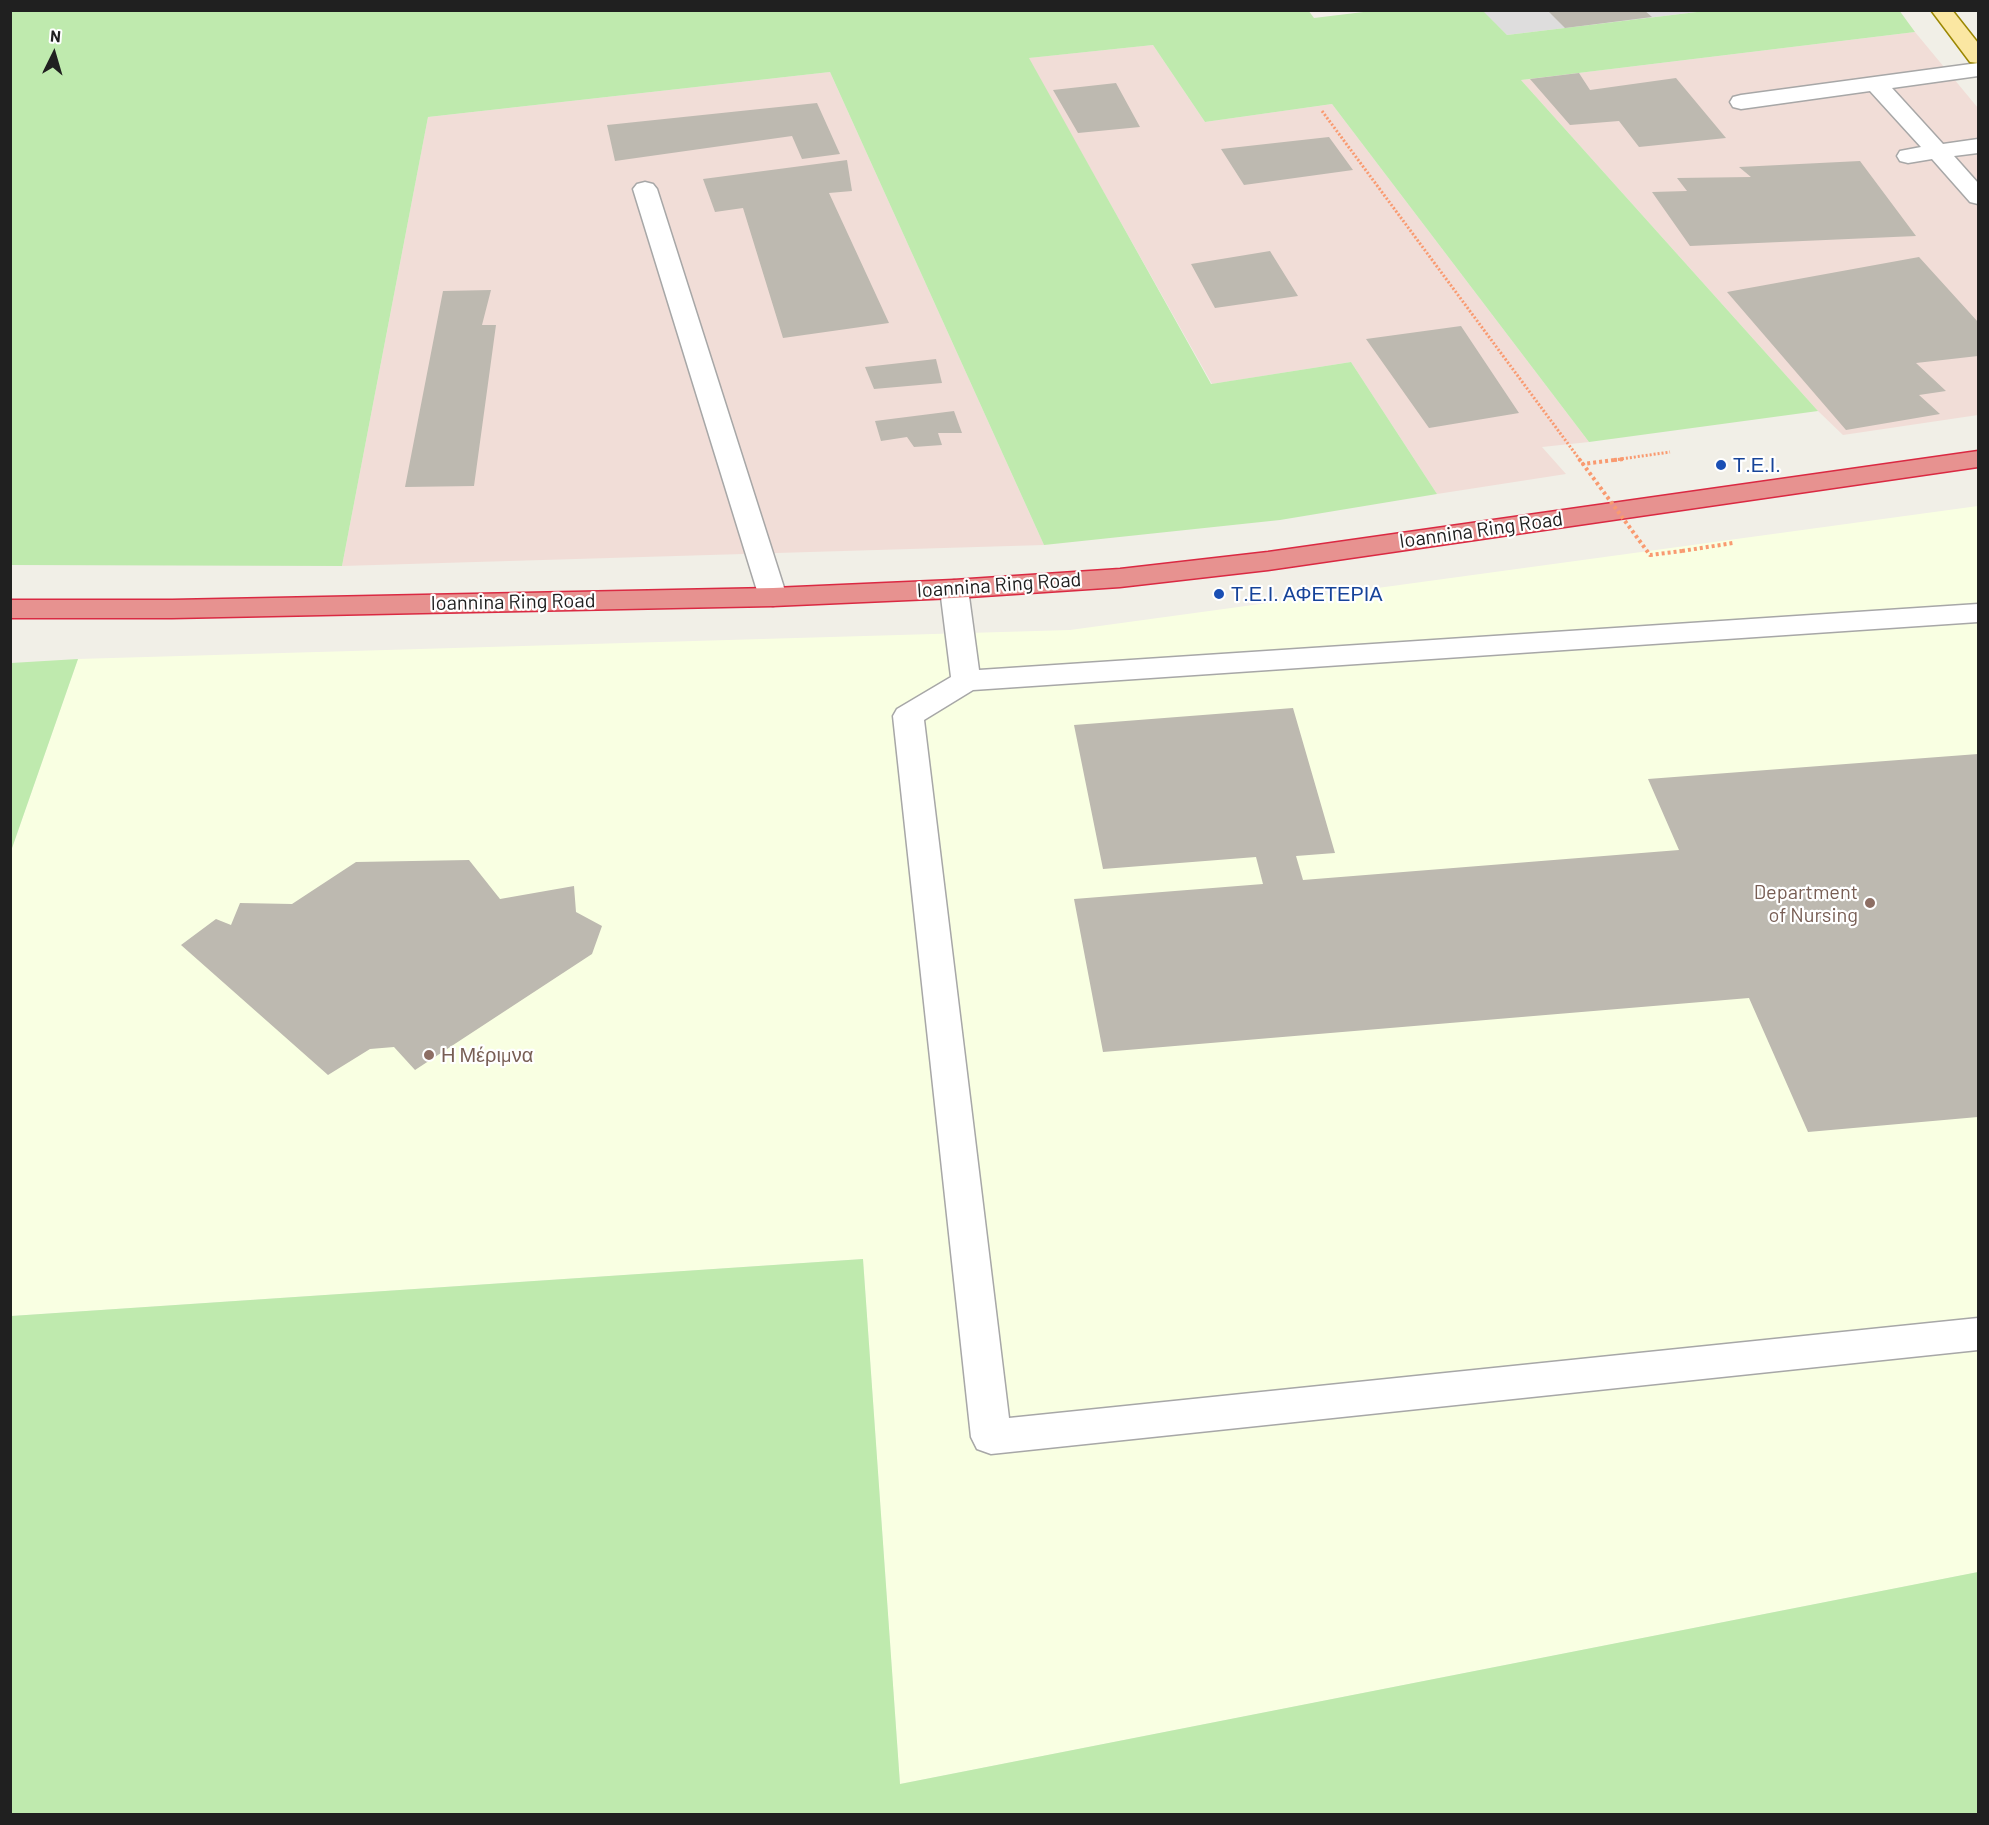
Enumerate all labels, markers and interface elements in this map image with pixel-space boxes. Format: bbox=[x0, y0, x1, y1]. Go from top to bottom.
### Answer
north arrow bbox=[24, 24, 84, 84]
text: N bbox=[49, 26, 62, 45]
place label: Τ.Ε.Ι. bbox=[1733, 453, 1781, 477]
marker: Τ.Ε.Ι. bbox=[1714, 458, 1728, 472]
street label: Ioannina Ring Road bbox=[1398, 507, 1564, 553]
street label: Ioannina Ring Road bbox=[916, 567, 1082, 603]
place label: Τ.Ε.Ι. ΑΦΕΤΕΡΙΑ bbox=[1231, 582, 1383, 606]
marker: Τ.Ε.Ι. ΑΦΕΤΕΡΙΑ bbox=[1212, 587, 1226, 601]
street label: Ioannina Ring Road bbox=[430, 589, 596, 615]
place label: Department of Nursing bbox=[1754, 880, 1858, 927]
marker: Department of Nursing bbox=[1863, 896, 1877, 910]
place label: Η Μέριμνα bbox=[441, 1043, 533, 1067]
marker: Η Μέριμνα bbox=[422, 1048, 436, 1062]

